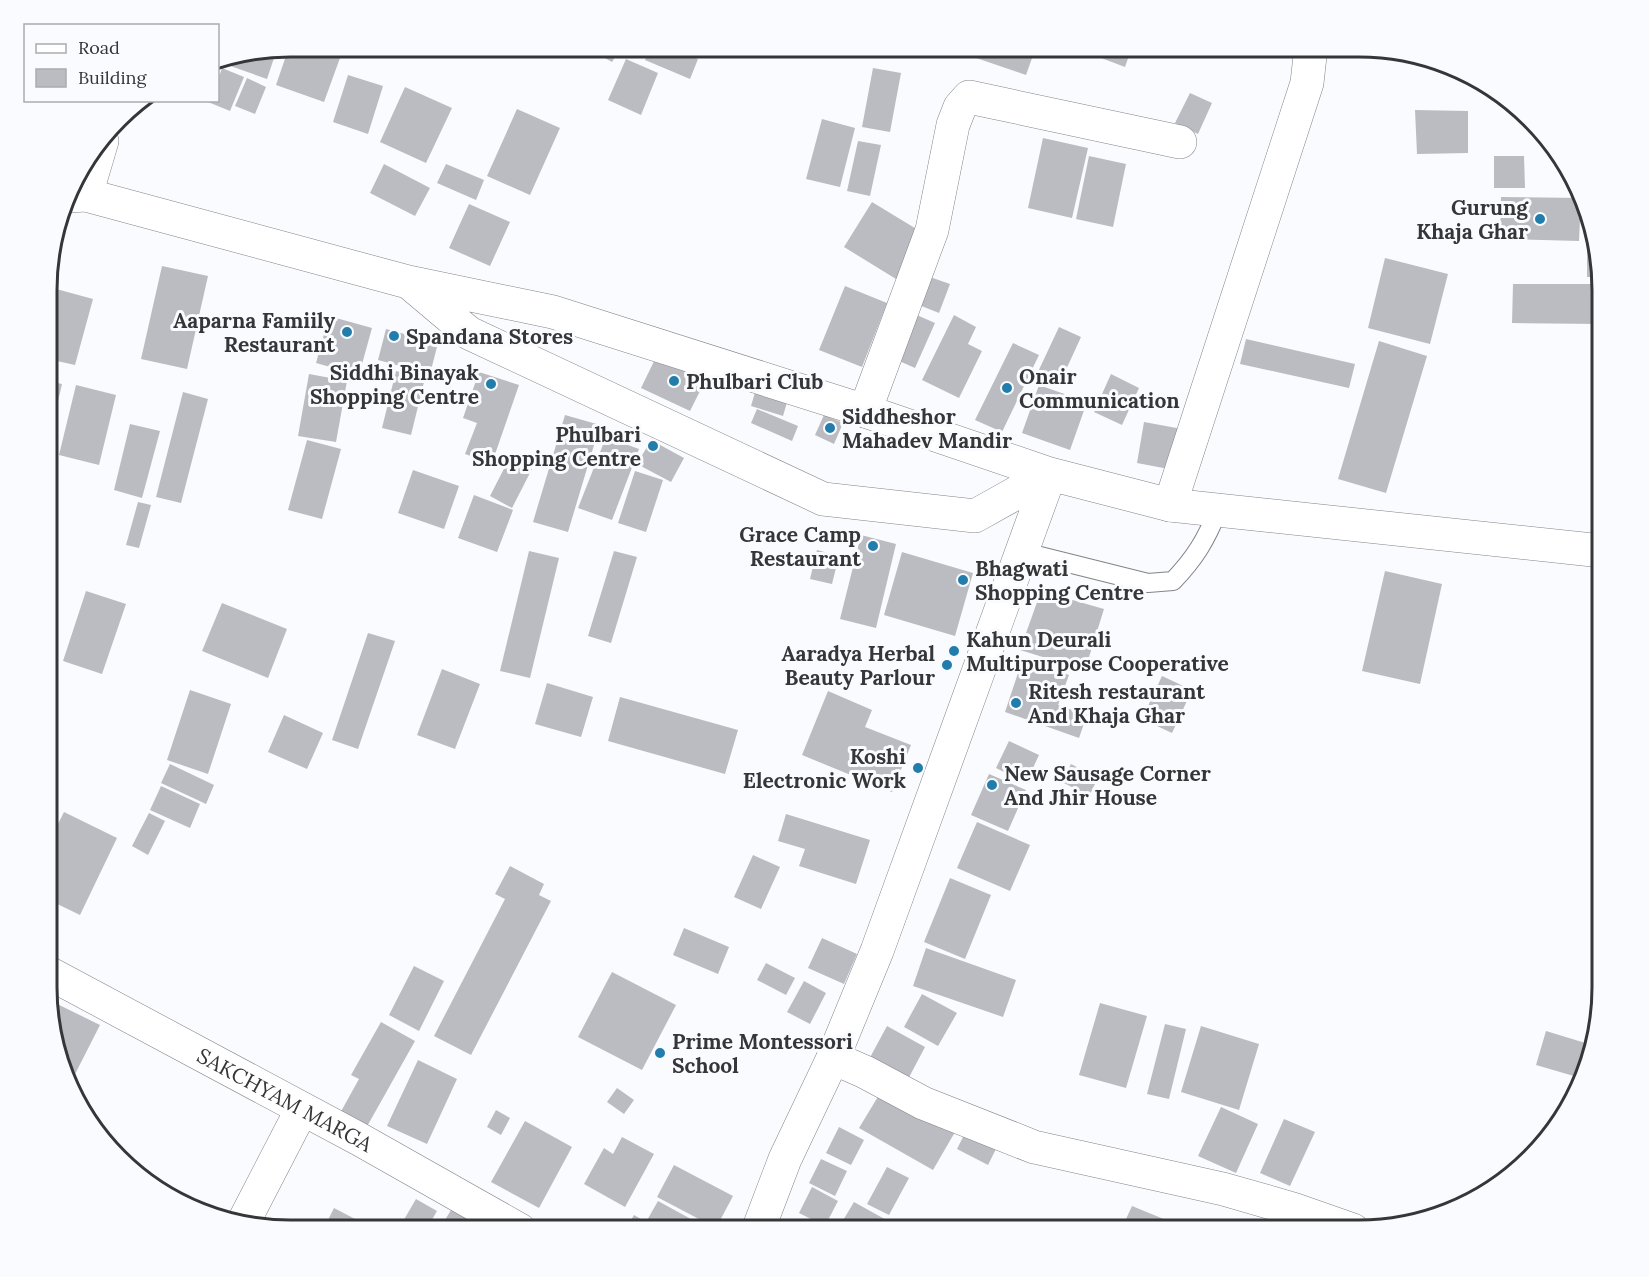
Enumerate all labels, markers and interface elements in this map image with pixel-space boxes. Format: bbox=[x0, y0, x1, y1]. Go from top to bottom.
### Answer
legend bbox=[24, 24, 219, 102]
text: Road bbox=[78, 36, 120, 59]
text: Building bbox=[78, 66, 148, 89]
place label: Gurung Khaja Ghar bbox=[1416, 194, 1529, 245]
marker: Gurung Khaja Ghar bbox=[1533, 212, 1547, 226]
place label: Aaparna Famiily Restaurant bbox=[173, 307, 335, 358]
place label: Spandana Stores bbox=[406, 323, 573, 350]
marker: Aaparna Famiily Restaurant bbox=[340, 325, 354, 339]
marker: Spandana Stores bbox=[387, 329, 401, 343]
place label: Siddhi Binayak Shopping Centre bbox=[310, 359, 480, 410]
place label: Onair Communication bbox=[1019, 363, 1180, 414]
place label: Phulbari Club bbox=[686, 368, 823, 395]
marker: Phulbari Club bbox=[667, 374, 681, 388]
marker: Siddhi Binayak Shopping Centre bbox=[484, 377, 498, 391]
marker: Onair Communication bbox=[1000, 381, 1014, 395]
place label: Siddheshor Mahadev Mandir bbox=[842, 403, 1012, 454]
place label: Phulbari Shopping Centre bbox=[472, 421, 641, 472]
marker: Siddheshor Mahadev Mandir bbox=[823, 421, 837, 435]
marker: Phulbari Shopping Centre bbox=[646, 439, 660, 453]
place label: Grace Camp Restaurant bbox=[739, 521, 861, 572]
marker: Grace Camp Restaurant bbox=[866, 539, 880, 553]
place label: Bhagwati Shopping Centre bbox=[975, 555, 1144, 606]
marker: Bhagwati Shopping Centre bbox=[956, 573, 970, 587]
place label: Kahun Deurali Multipurpose Cooperative bbox=[966, 626, 1229, 677]
place label: Aaradya Herbal Beauty Parlour bbox=[781, 640, 935, 691]
marker: Kahun Deurali Multipurpose Cooperative bbox=[947, 644, 961, 658]
marker: Aaradya Herbal Beauty Parlour bbox=[940, 658, 954, 672]
place label: Ritesh restaurant And Khaja Ghar bbox=[1028, 678, 1205, 729]
marker: Ritesh restaurant And Khaja Ghar bbox=[1009, 696, 1023, 710]
place label: Koshi Electronic Work bbox=[743, 743, 907, 794]
place label: New Sausage Corner And Jhir House bbox=[1004, 760, 1211, 811]
marker: Koshi Electronic Work bbox=[911, 761, 925, 775]
marker: New Sausage Corner And Jhir House bbox=[985, 778, 999, 792]
place label: Prime Montessori School bbox=[672, 1028, 853, 1079]
street label: SAKCHYAM MARGA bbox=[193, 1041, 378, 1158]
marker: Prime Montessori School bbox=[653, 1046, 667, 1060]

